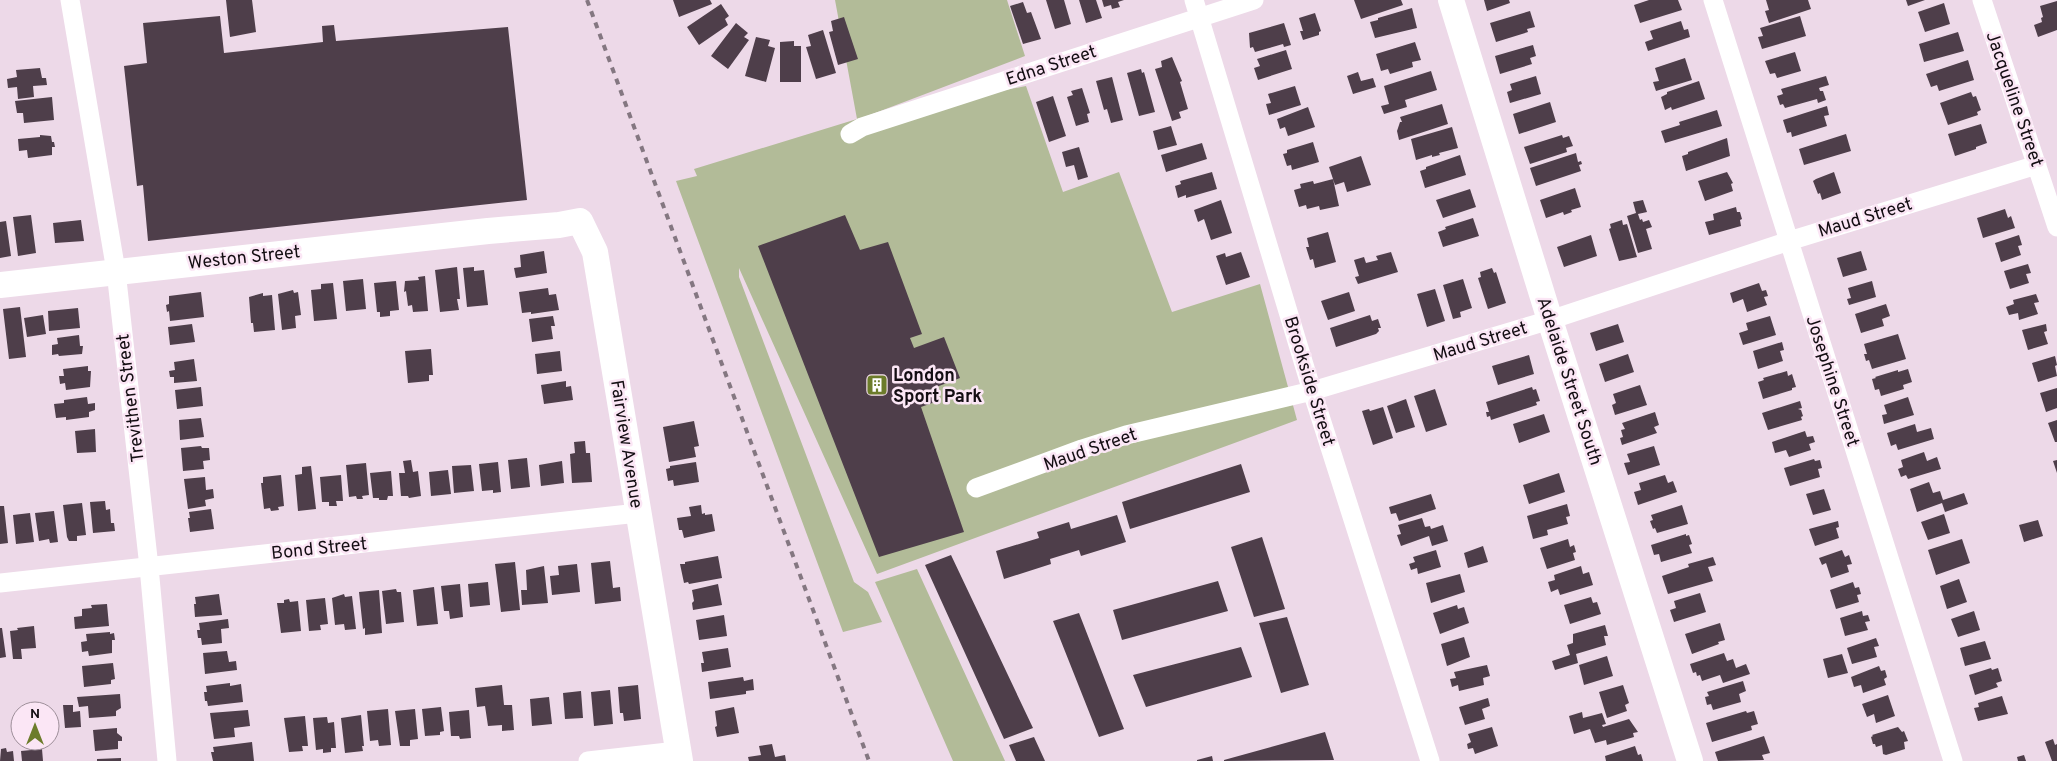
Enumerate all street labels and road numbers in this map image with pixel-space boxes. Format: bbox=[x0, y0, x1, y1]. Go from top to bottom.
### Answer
street label: Jacqueline Street bbox=[1980, 29, 2048, 170]
street label: Edna Street bbox=[1003, 41, 1100, 92]
street label: Maud Street bbox=[1816, 193, 1915, 244]
street label: Weston Street bbox=[187, 241, 302, 276]
street label: Adelaide Street South bbox=[1530, 294, 1607, 469]
street label: Josephine Street bbox=[1800, 313, 1864, 450]
street label: Brookside Street bbox=[1278, 314, 1339, 449]
street label: Maud Street bbox=[1431, 317, 1530, 368]
street label: Trevithen Street bbox=[112, 332, 151, 463]
street label: Fairview Avenue bbox=[604, 378, 647, 510]
street label: Maud Street bbox=[1041, 424, 1140, 477]
street label: Bond Street bbox=[270, 533, 368, 566]

